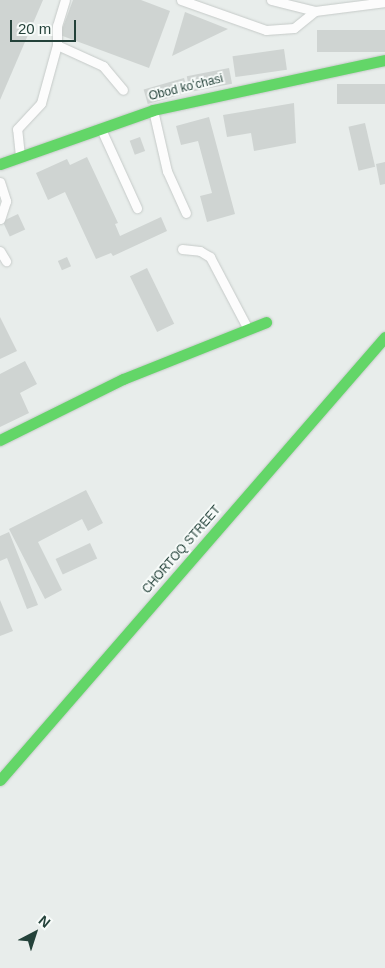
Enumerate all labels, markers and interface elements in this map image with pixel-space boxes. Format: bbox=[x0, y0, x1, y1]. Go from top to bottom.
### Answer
scale bar bbox=[12, 10, 79, 42]
text: 20 m bbox=[18, 20, 51, 37]
street label: Obod koʻchasi bbox=[147, 72, 225, 104]
street label: CHORTOQ STREET bbox=[140, 503, 224, 597]
north arrow bbox=[10, 908, 60, 958]
text: N bbox=[36, 912, 54, 931]

